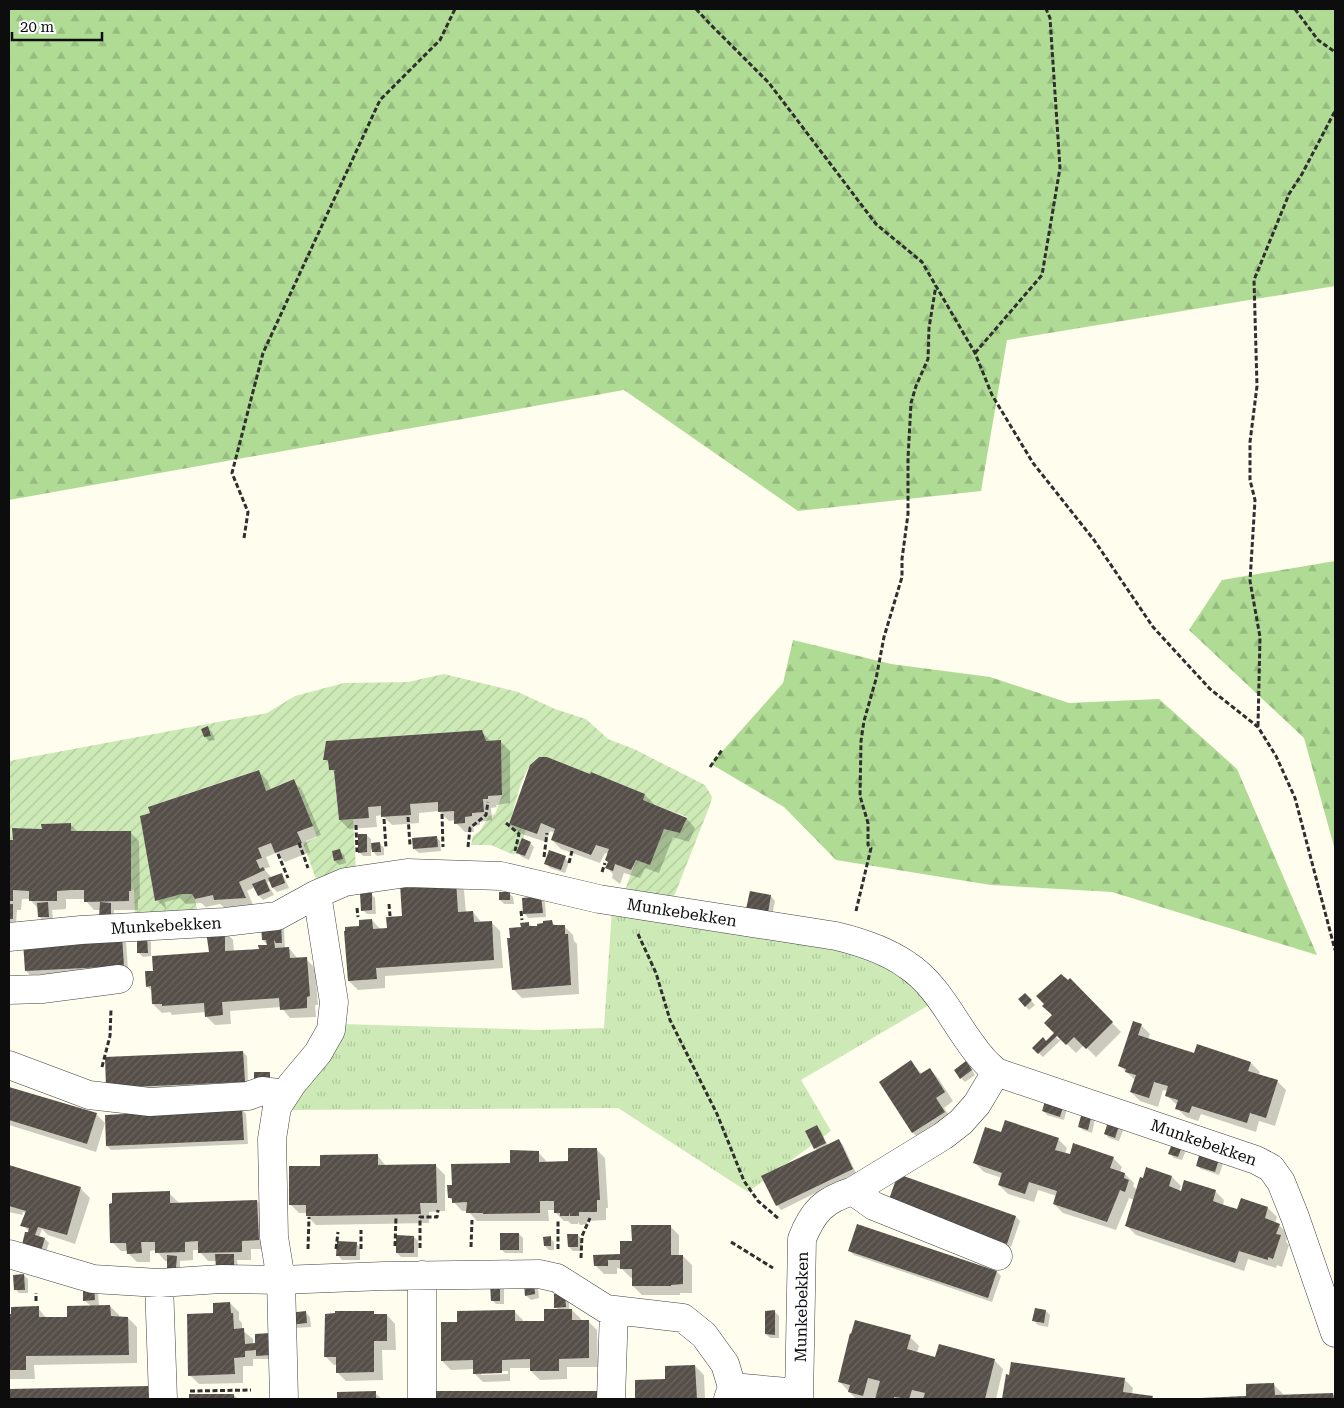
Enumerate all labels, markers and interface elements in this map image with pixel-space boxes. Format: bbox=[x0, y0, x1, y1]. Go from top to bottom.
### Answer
scale bar bbox=[12, 10, 102, 42]
text: 20 m bbox=[20, 18, 55, 36]
street label: Munkebekken bbox=[626, 894, 738, 931]
street label: Munkebekken bbox=[110, 913, 222, 938]
street label: Munkebekken bbox=[1148, 1115, 1259, 1170]
street label: Munkebekken bbox=[791, 1251, 812, 1363]

